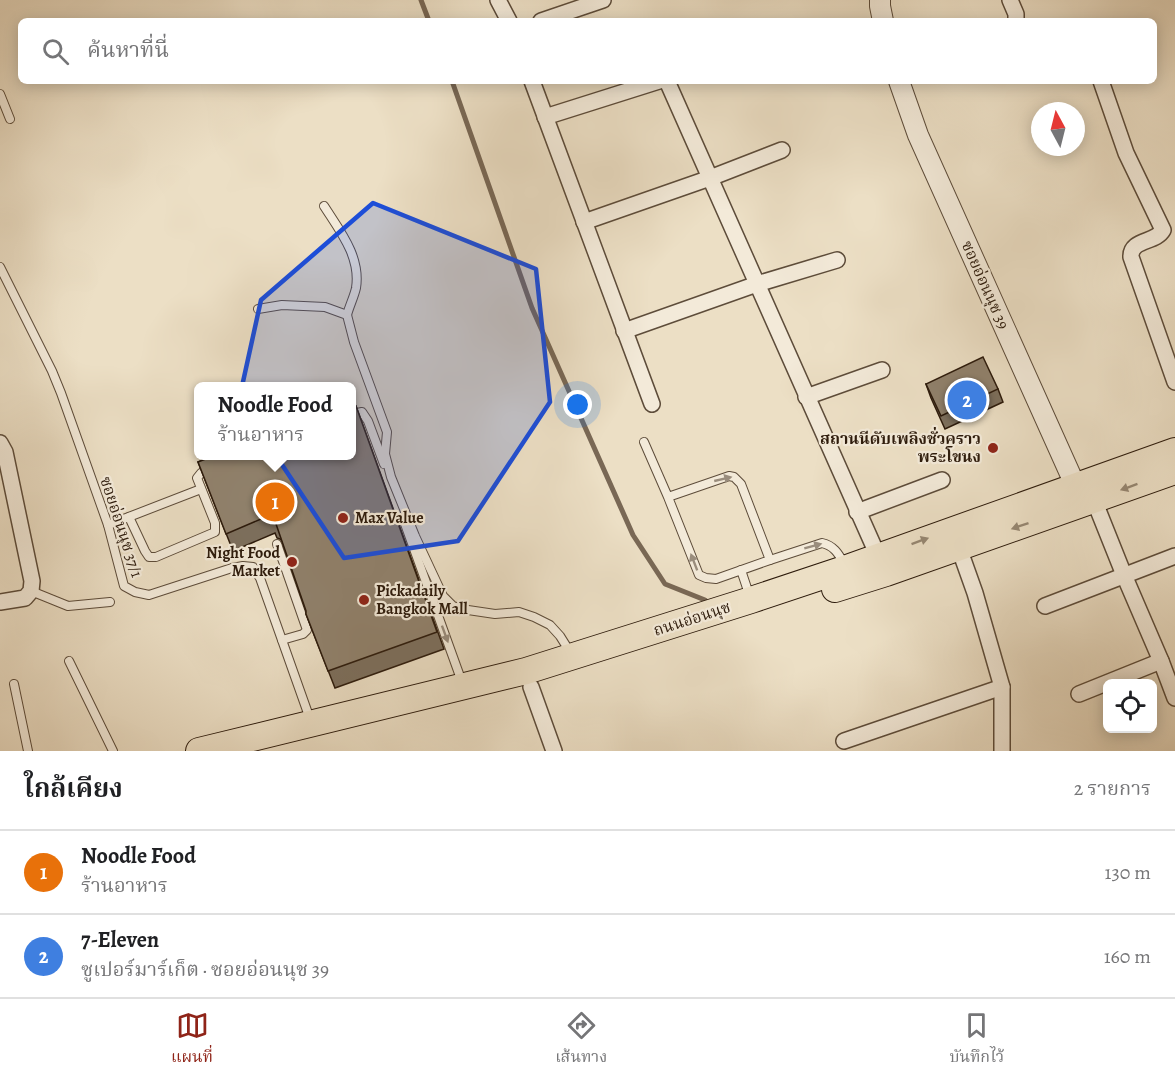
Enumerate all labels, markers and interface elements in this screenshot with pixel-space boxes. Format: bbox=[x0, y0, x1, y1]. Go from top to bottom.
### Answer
search box bbox=[18, 18, 1157, 84]
icon: search bbox=[39, 35, 72, 68]
text: ค้นหาที่นี่ bbox=[87, 35, 169, 65]
north arrow bbox=[1031, 102, 1085, 156]
street label: ซอยอ่อนนุช 39 bbox=[956, 237, 1014, 333]
pin: 2 bbox=[948, 378, 986, 422]
popup bbox=[194, 382, 356, 460]
text: Noodle Food bbox=[217, 390, 333, 420]
your location bbox=[563, 390, 592, 419]
text: ร้านอาหาร bbox=[217, 421, 304, 448]
place label: สถานนีดับเพลิงชั่วคราว พระโขนง bbox=[820, 427, 981, 468]
marker: สถานนีดับเพลิงชั่วคราว พระโขนง bbox=[986, 441, 1000, 455]
street label: ซอยอ่อนนุช 37/1 bbox=[94, 474, 148, 581]
one-way arrow bbox=[714, 474, 733, 483]
pin: 1 bbox=[256, 480, 294, 524]
one-way arrow bbox=[1120, 483, 1138, 493]
place label: Max Value bbox=[355, 507, 424, 529]
marker: Max Value bbox=[336, 511, 350, 525]
one-way arrow bbox=[1011, 521, 1029, 531]
one-way arrow bbox=[911, 536, 929, 546]
one-way arrow bbox=[804, 541, 822, 551]
place label: Night Food Market bbox=[206, 542, 281, 582]
one-way arrow bbox=[688, 552, 698, 570]
marker: Night Food Market bbox=[285, 555, 299, 569]
place label: Pickadaily Bangkok Mall bbox=[376, 580, 468, 620]
marker: Pickadaily Bangkok Mall bbox=[357, 593, 371, 607]
street label: ถนนอ่อนนุช bbox=[651, 596, 733, 642]
one-way arrow bbox=[440, 625, 450, 643]
map controls bbox=[1103, 679, 1157, 733]
button: locate bbox=[1103, 679, 1157, 733]
text: ใกล้เคียง bbox=[24, 771, 123, 806]
text: 2 รายการ bbox=[1074, 775, 1151, 802]
text: Noodle Food bbox=[81, 841, 196, 871]
text: 1 bbox=[40, 859, 47, 886]
text: 130 m bbox=[1105, 859, 1151, 886]
text: ร้านอาหาร bbox=[81, 872, 168, 899]
text: 7-Eleven bbox=[81, 925, 159, 955]
text: 2 bbox=[39, 943, 48, 970]
text: 160 m bbox=[1104, 943, 1151, 970]
text: ซูเปอร์มาร์เก็ต · ซอยอ่อนนุช 39 bbox=[81, 956, 329, 983]
tab: แผนที่ bbox=[171, 1009, 213, 1071]
tab: เส้นทาง bbox=[555, 1009, 607, 1071]
tab: บันทึกไว้ bbox=[949, 1009, 1004, 1071]

